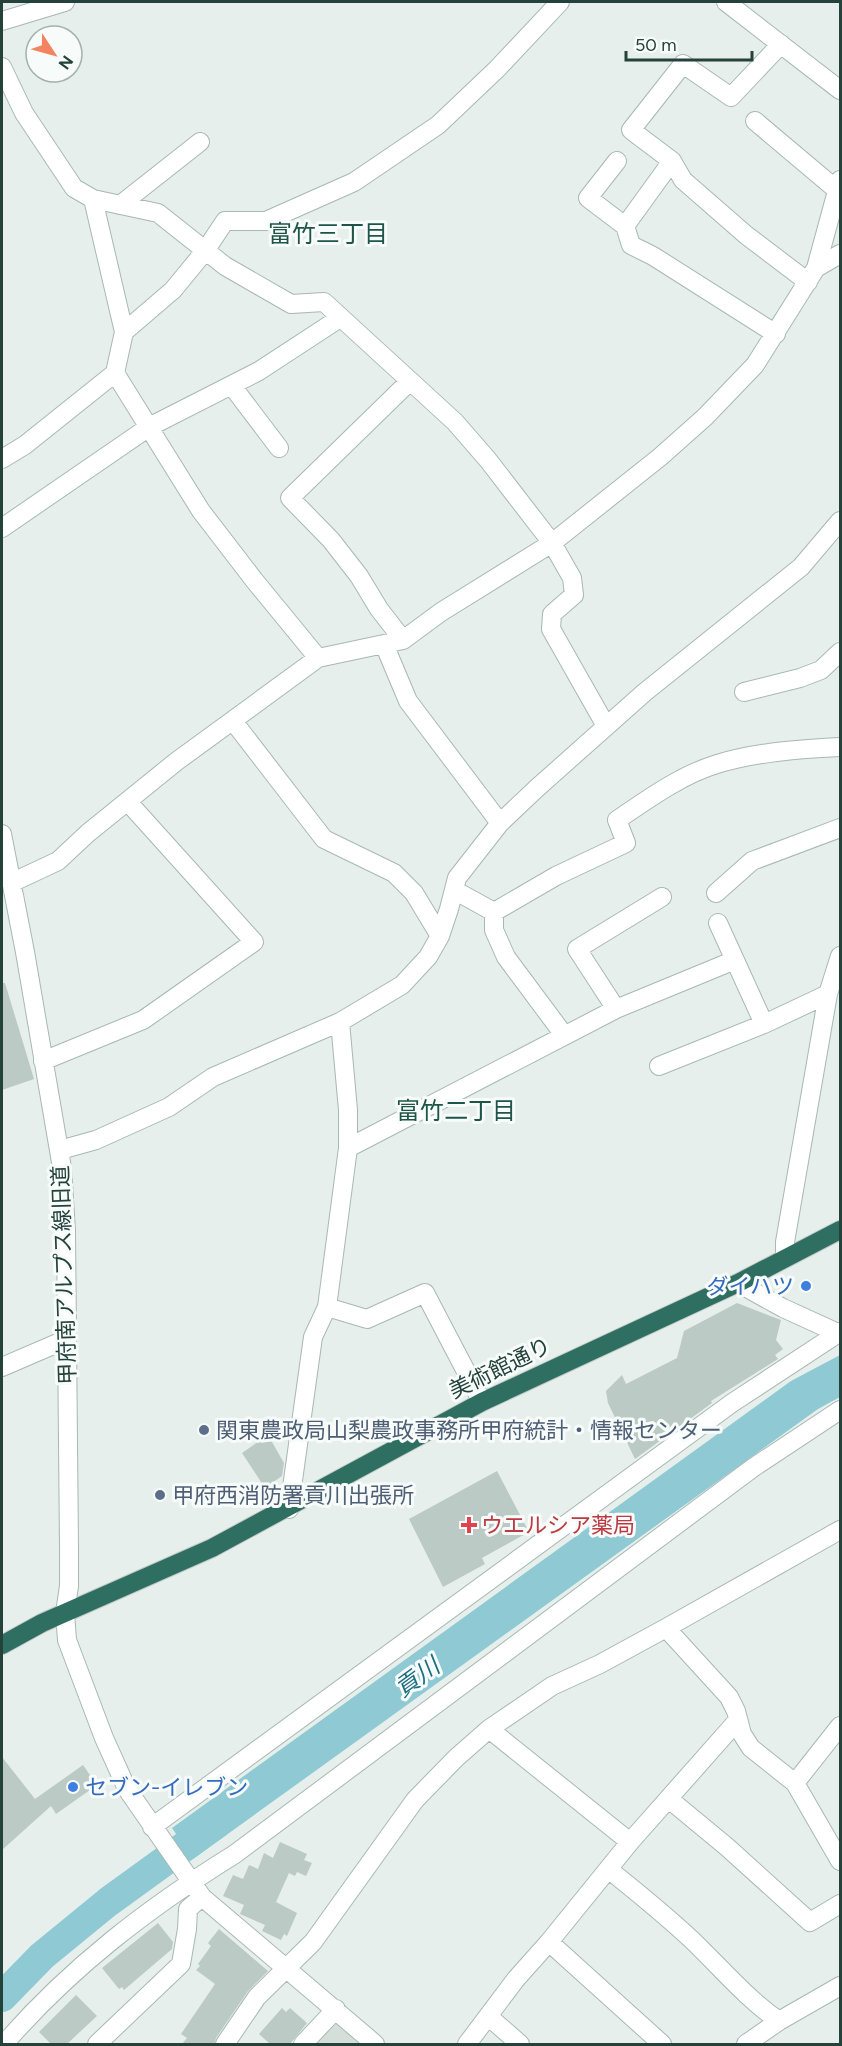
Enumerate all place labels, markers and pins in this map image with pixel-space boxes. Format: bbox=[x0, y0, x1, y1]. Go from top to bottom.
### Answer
place label: ダイハツ bbox=[706, 1273, 794, 1300]
marker: ダイハツ bbox=[799, 1279, 813, 1293]
place label: 関東農政局山梨農政事務所甲府統計・情報センター bbox=[216, 1417, 722, 1444]
marker: 関東農政局山梨農政事務所甲府統計・情報センター bbox=[197, 1423, 211, 1437]
place label: 甲府西消防署貢川出張所 bbox=[172, 1482, 414, 1509]
marker: 甲府西消防署貢川出張所 bbox=[153, 1488, 167, 1502]
place label: ウエルシア薬局 bbox=[481, 1512, 635, 1539]
marker: ウエルシア薬局 bbox=[462, 1518, 476, 1532]
place label: セブン-イレブン bbox=[85, 1774, 248, 1801]
marker: セブン-イレブン bbox=[66, 1780, 80, 1794]

